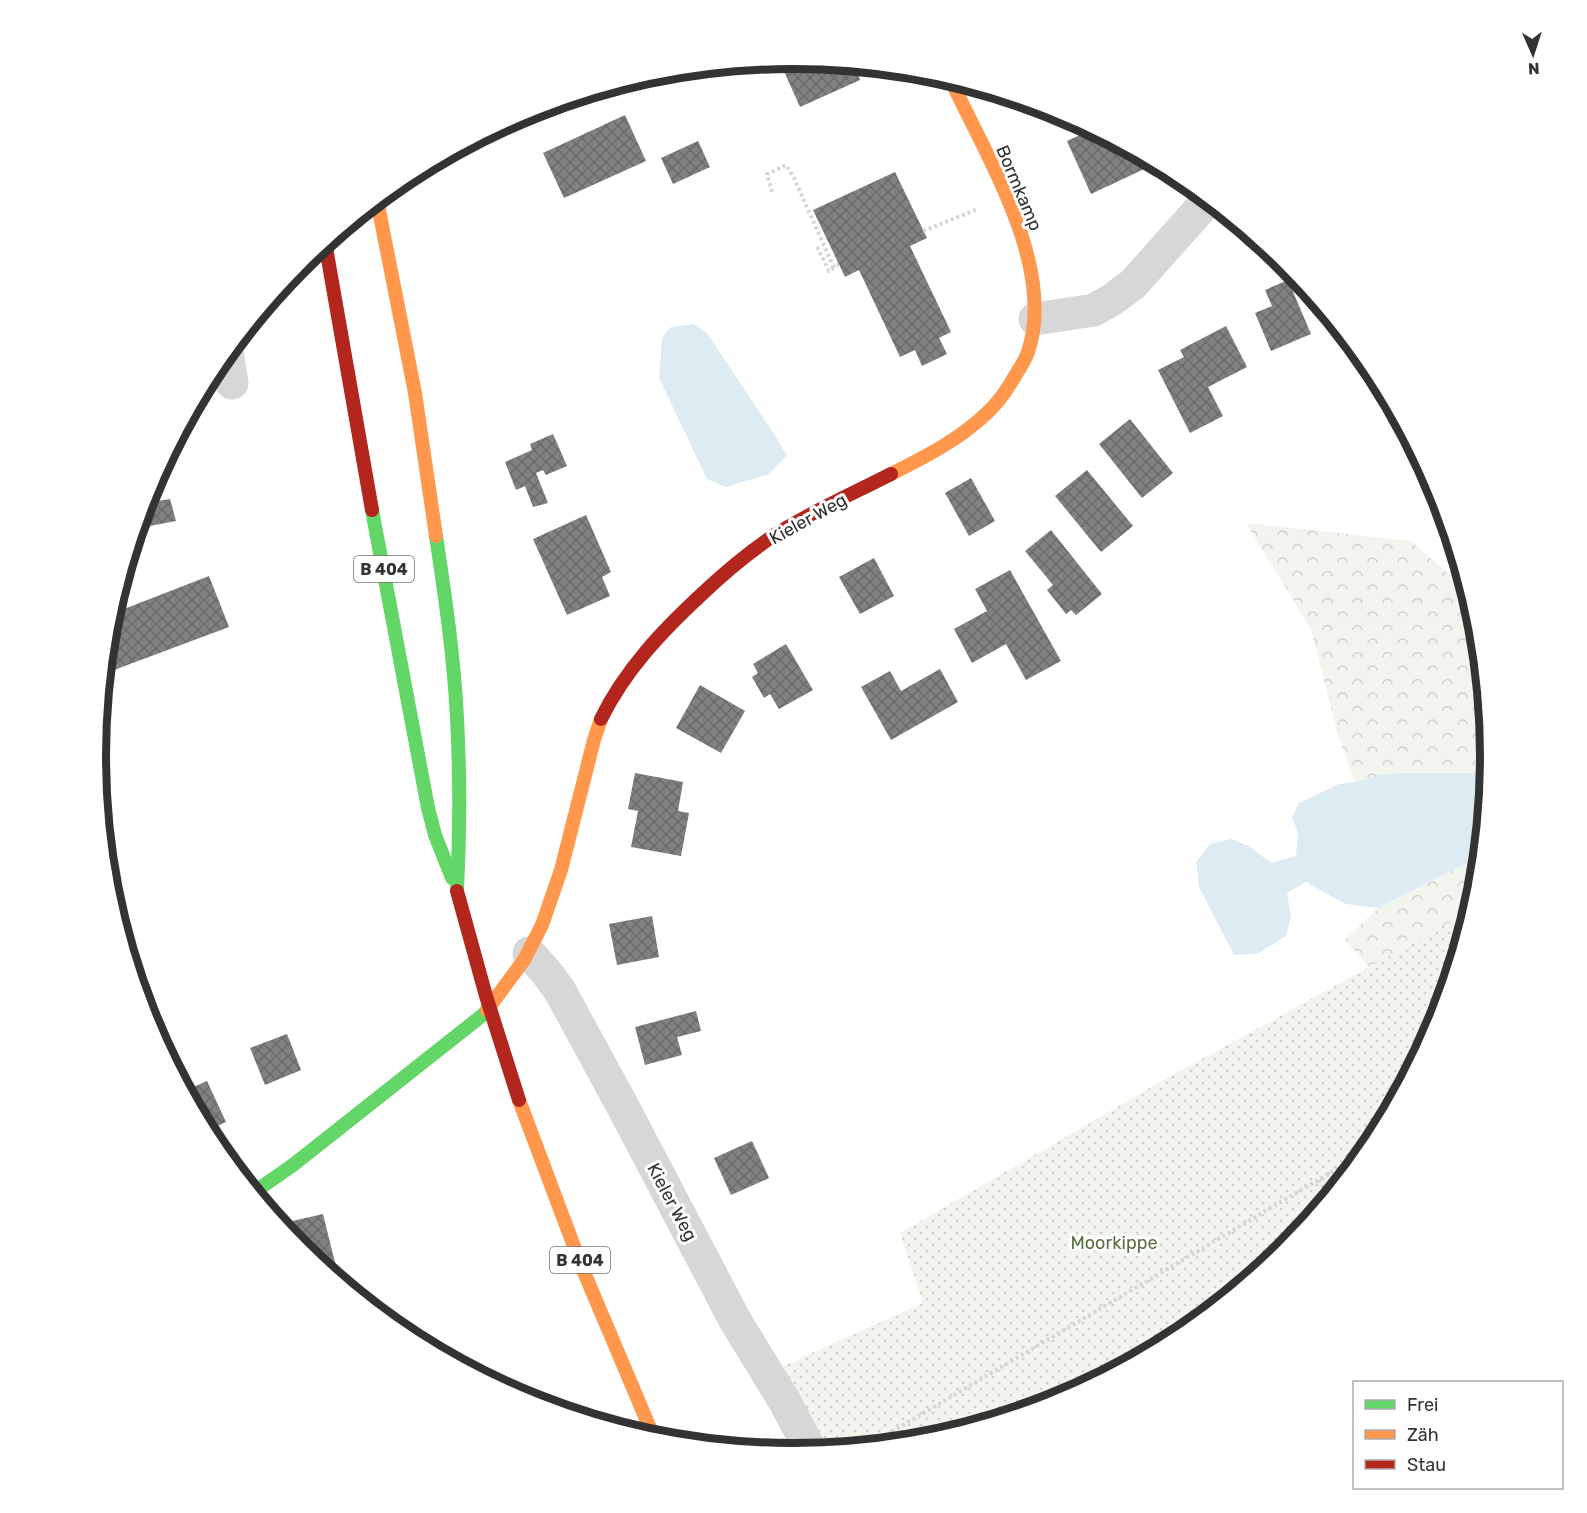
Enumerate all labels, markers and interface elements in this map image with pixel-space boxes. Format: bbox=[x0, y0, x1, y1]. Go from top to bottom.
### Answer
north arrow bbox=[1503, 24, 1563, 84]
text: N bbox=[1528, 59, 1540, 78]
street label: Bormkamp bbox=[991, 142, 1047, 234]
street label: Kieler Weg bbox=[765, 489, 851, 549]
road number: B 404 bbox=[354, 556, 414, 582]
street label: Kieler Weg bbox=[642, 1159, 702, 1245]
park label: Moorkippe bbox=[1071, 1232, 1157, 1254]
road number: B 404 bbox=[550, 1247, 610, 1273]
legend bbox=[1353, 1381, 1563, 1489]
text: Frei bbox=[1407, 1394, 1438, 1416]
text: Zäh bbox=[1407, 1424, 1439, 1446]
text: Stau bbox=[1407, 1454, 1446, 1476]

